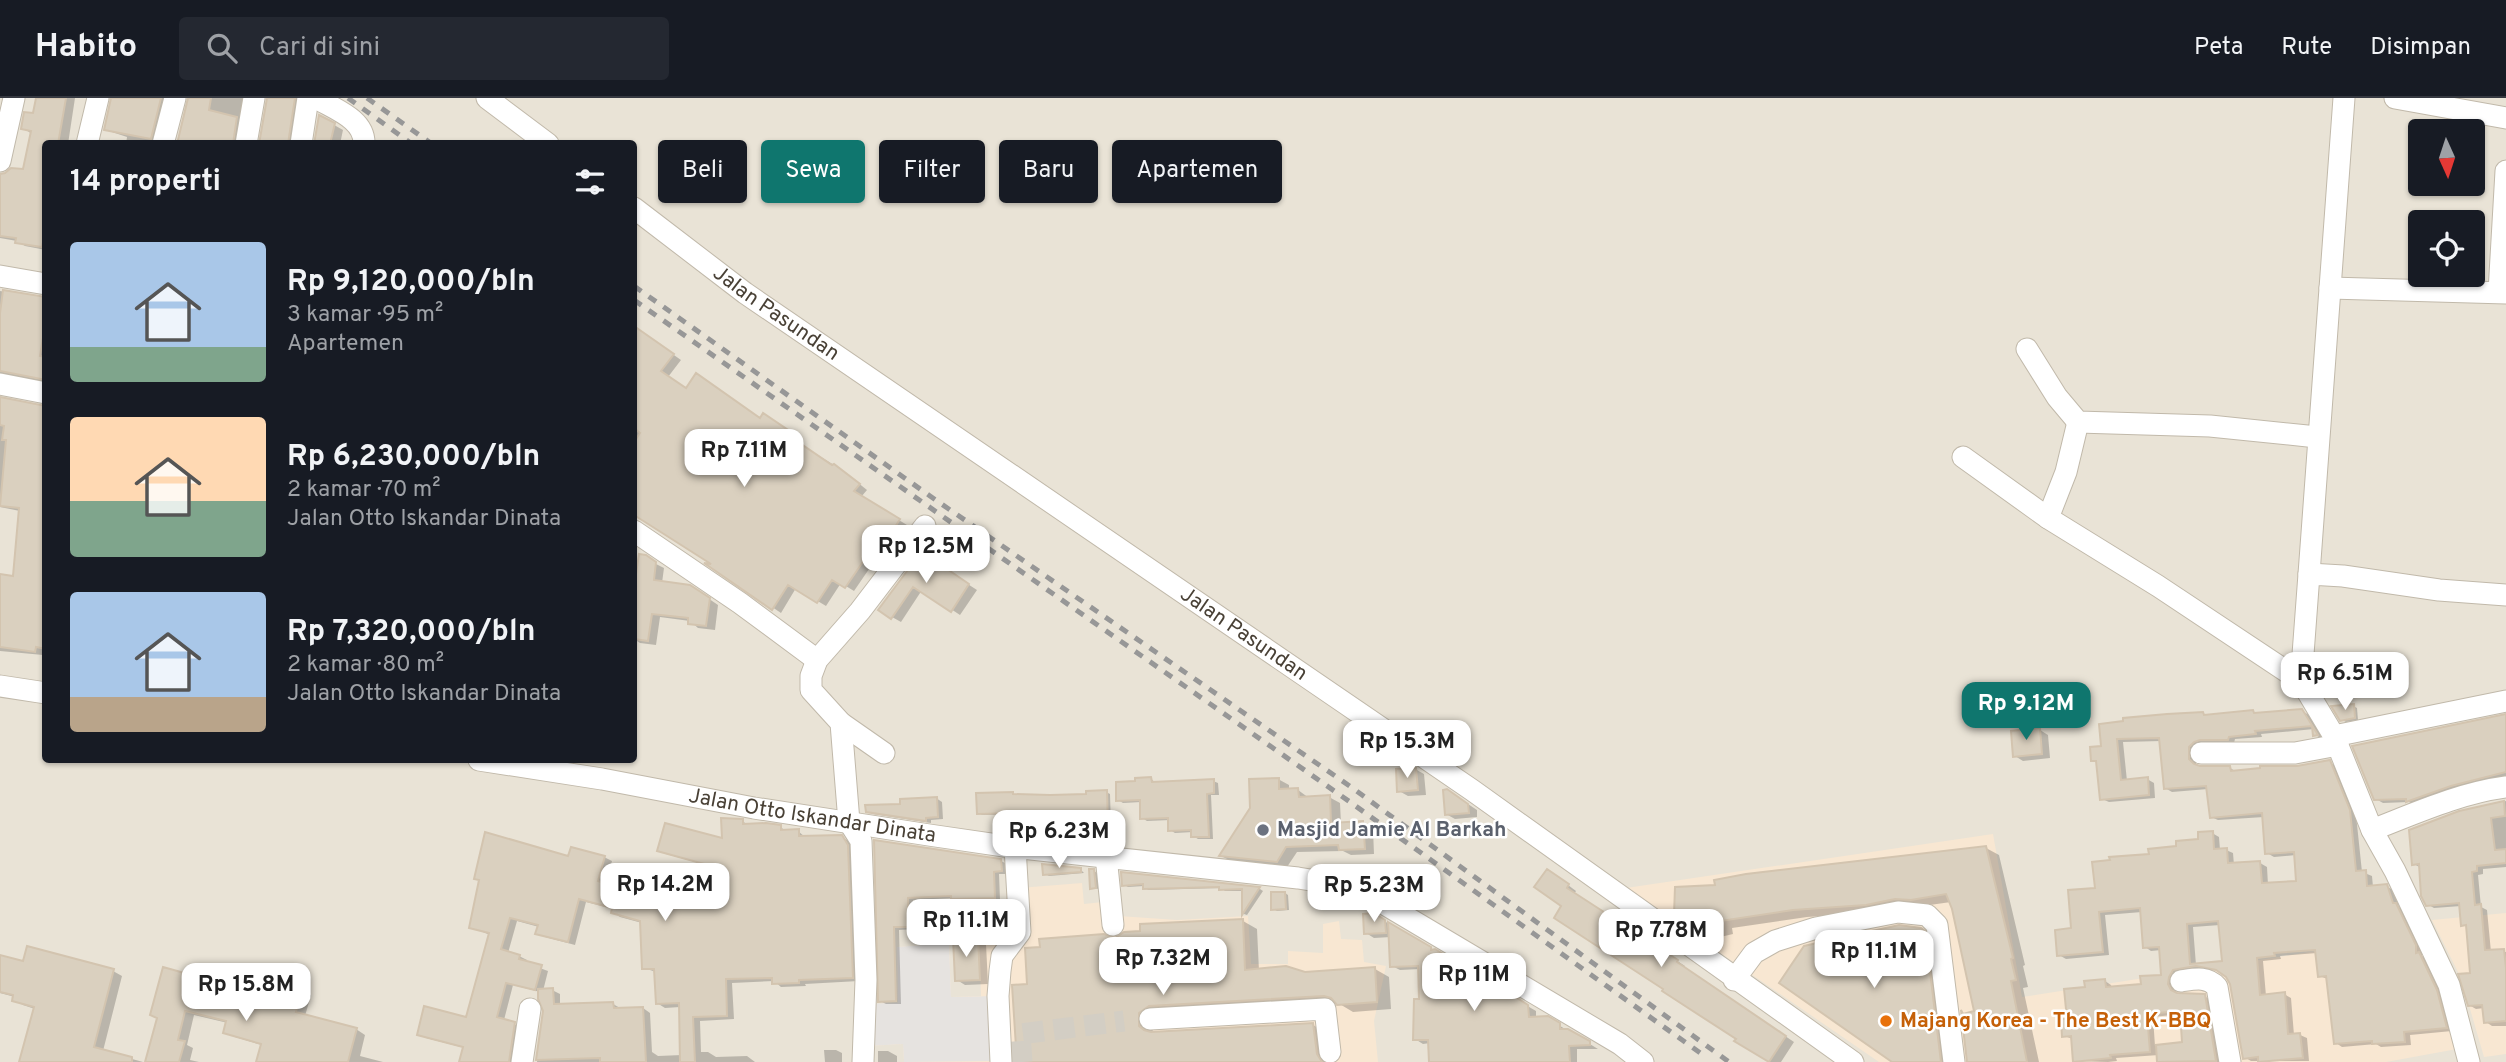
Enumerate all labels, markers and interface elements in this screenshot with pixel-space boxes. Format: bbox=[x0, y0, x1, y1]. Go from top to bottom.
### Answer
search box bbox=[179, 17, 669, 80]
text: Habito bbox=[35, 27, 137, 69]
icon: search bbox=[203, 29, 241, 67]
text: Cari di sini bbox=[259, 32, 380, 65]
text: Peta bbox=[2194, 33, 2243, 63]
text: Rute bbox=[2281, 33, 2332, 63]
text: Disimpan bbox=[2370, 33, 2471, 63]
north arrow bbox=[2408, 119, 2485, 196]
map controls bbox=[2408, 119, 2485, 287]
chip: Beli bbox=[658, 140, 747, 203]
chip: Sewa bbox=[761, 140, 865, 203]
chip: Filter bbox=[879, 140, 985, 203]
chip: Baru bbox=[999, 140, 1098, 203]
chip: Apartemen bbox=[1112, 140, 1282, 203]
icon: filters bbox=[571, 163, 609, 201]
text: 14 properti bbox=[70, 164, 221, 201]
button: locate bbox=[2408, 210, 2485, 287]
street label: Jalan Pasundan bbox=[707, 260, 845, 367]
text: Rp 9,120,000/bln bbox=[287, 264, 535, 301]
icon: home bbox=[126, 270, 210, 354]
text: 3 kamar · 95 m² bbox=[287, 301, 443, 330]
text: Apartemen bbox=[287, 330, 404, 359]
pin: Rp 7.11M bbox=[672, 430, 816, 489]
text: Rp 7.11M bbox=[701, 437, 787, 466]
text: Rp 6,230,000/bln bbox=[287, 439, 540, 476]
icon: home bbox=[126, 445, 210, 529]
text: 2 kamar · 70 m² bbox=[287, 476, 441, 505]
text: Jalan Otto Iskandar Dinata bbox=[287, 505, 561, 534]
pin: Rp 12.5M bbox=[854, 526, 998, 585]
text: Rp 12.5M bbox=[878, 533, 974, 562]
street label: Jalan Pasundan bbox=[1175, 581, 1313, 687]
text: Rp 7,320,000/bln bbox=[287, 614, 535, 651]
icon: home bbox=[126, 620, 210, 704]
text: 2 kamar · 80 m² bbox=[287, 651, 444, 680]
pin: Rp 6.51M bbox=[2273, 652, 2417, 712]
text: Rp 6.51M bbox=[2297, 660, 2393, 689]
text: Jalan Otto Iskandar Dinata bbox=[287, 680, 561, 709]
pin: Rp 9.12M bbox=[1954, 682, 2098, 742]
text: Rp 9.12M bbox=[1978, 690, 2074, 719]
pin: Rp 15.3M bbox=[1335, 720, 1479, 780]
text: Rp 15.3M bbox=[1359, 728, 1455, 757]
street label: Jalan Otto Iskandar Dinata bbox=[686, 782, 938, 849]
pin: Rp 6.23M bbox=[987, 810, 1131, 870]
place label: Masjid Jamie Al Barkah bbox=[1277, 817, 1506, 844]
text: Rp 6.23M bbox=[1008, 818, 1110, 847]
marker: Masjid Jamie Al Barkah bbox=[1255, 822, 1271, 838]
pin: Rp 14.2M bbox=[593, 864, 737, 923]
pin: Rp 5.23M bbox=[1302, 864, 1446, 924]
text: Rp 14.2M bbox=[616, 871, 714, 900]
text: Rp 5.23M bbox=[1324, 872, 1424, 901]
pin: Rp 11.1M bbox=[894, 900, 1038, 959]
text: Rp 11.1M bbox=[923, 907, 1009, 936]
pin: Rp 7.78M bbox=[1589, 910, 1733, 969]
text: Rp 7.78M bbox=[1615, 917, 1707, 946]
pin: Rp 11.1M bbox=[1802, 930, 1946, 990]
pin: Rp 7.32M bbox=[1091, 937, 1235, 997]
text: Rp 11.1M bbox=[1831, 938, 1917, 967]
text: Rp 7.32M bbox=[1115, 945, 1211, 974]
pin: Rp 11M bbox=[1417, 954, 1531, 1013]
text: Rp 11M bbox=[1438, 961, 1510, 990]
pin: Rp 15.8M bbox=[174, 964, 318, 1023]
text: Rp 15.8M bbox=[198, 971, 294, 1000]
place label: Majang Korea - The Best K-BBQ bbox=[1900, 1008, 2212, 1035]
marker: Majang Korea - The Best K-BBQ bbox=[1878, 1013, 1894, 1029]

